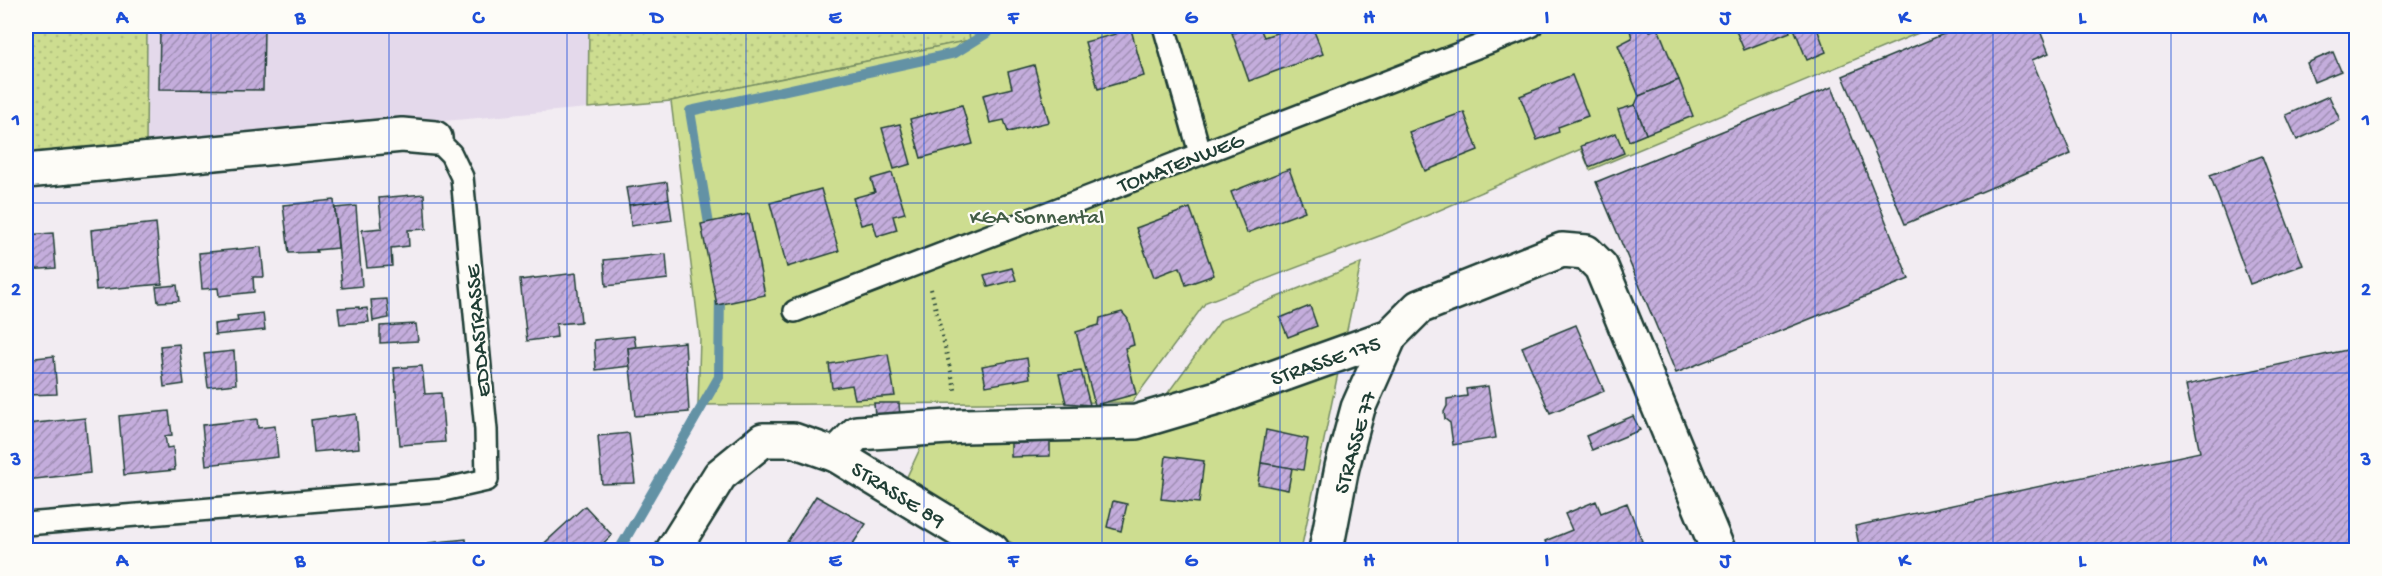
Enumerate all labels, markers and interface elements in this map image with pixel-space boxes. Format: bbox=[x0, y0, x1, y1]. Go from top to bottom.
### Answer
text: A bbox=[115, 8, 130, 31]
text: B bbox=[294, 8, 306, 31]
text: C bbox=[472, 8, 486, 31]
text: D bbox=[648, 8, 664, 31]
text: E bbox=[829, 8, 843, 31]
text: F bbox=[1007, 8, 1020, 31]
text: G bbox=[1185, 8, 1199, 31]
text: H bbox=[1363, 8, 1375, 31]
text: I bbox=[1545, 8, 1550, 31]
text: J bbox=[1719, 8, 1732, 31]
text: K bbox=[1897, 8, 1912, 31]
text: L bbox=[2078, 8, 2087, 31]
text: M bbox=[2253, 8, 2268, 31]
text: 1 bbox=[11, 110, 20, 133]
text: 1 bbox=[2361, 110, 2370, 133]
street label: TOMATENWEG bbox=[1113, 128, 1249, 201]
park label: KGA Sonnental bbox=[970, 206, 1104, 232]
street label: EDDASTRASSE bbox=[461, 262, 499, 398]
text: 2 bbox=[11, 280, 21, 303]
text: 2 bbox=[2361, 280, 2371, 303]
street label: STRASSE 175 bbox=[1268, 332, 1385, 394]
street label: STRASSE 77 bbox=[1330, 388, 1384, 497]
text: 3 bbox=[10, 450, 21, 473]
text: 3 bbox=[2360, 450, 2371, 473]
street label: STRASSE 89 bbox=[845, 457, 949, 535]
text: A bbox=[115, 551, 130, 574]
text: B bbox=[294, 551, 306, 574]
text: C bbox=[472, 551, 486, 574]
text: D bbox=[648, 551, 664, 574]
text: E bbox=[829, 551, 843, 574]
text: F bbox=[1007, 551, 1020, 574]
text: G bbox=[1185, 551, 1199, 574]
text: H bbox=[1363, 551, 1375, 574]
text: I bbox=[1545, 551, 1550, 574]
text: J bbox=[1719, 551, 1732, 574]
text: K bbox=[1897, 551, 1912, 574]
text: L bbox=[2078, 551, 2087, 574]
text: M bbox=[2253, 551, 2268, 574]

